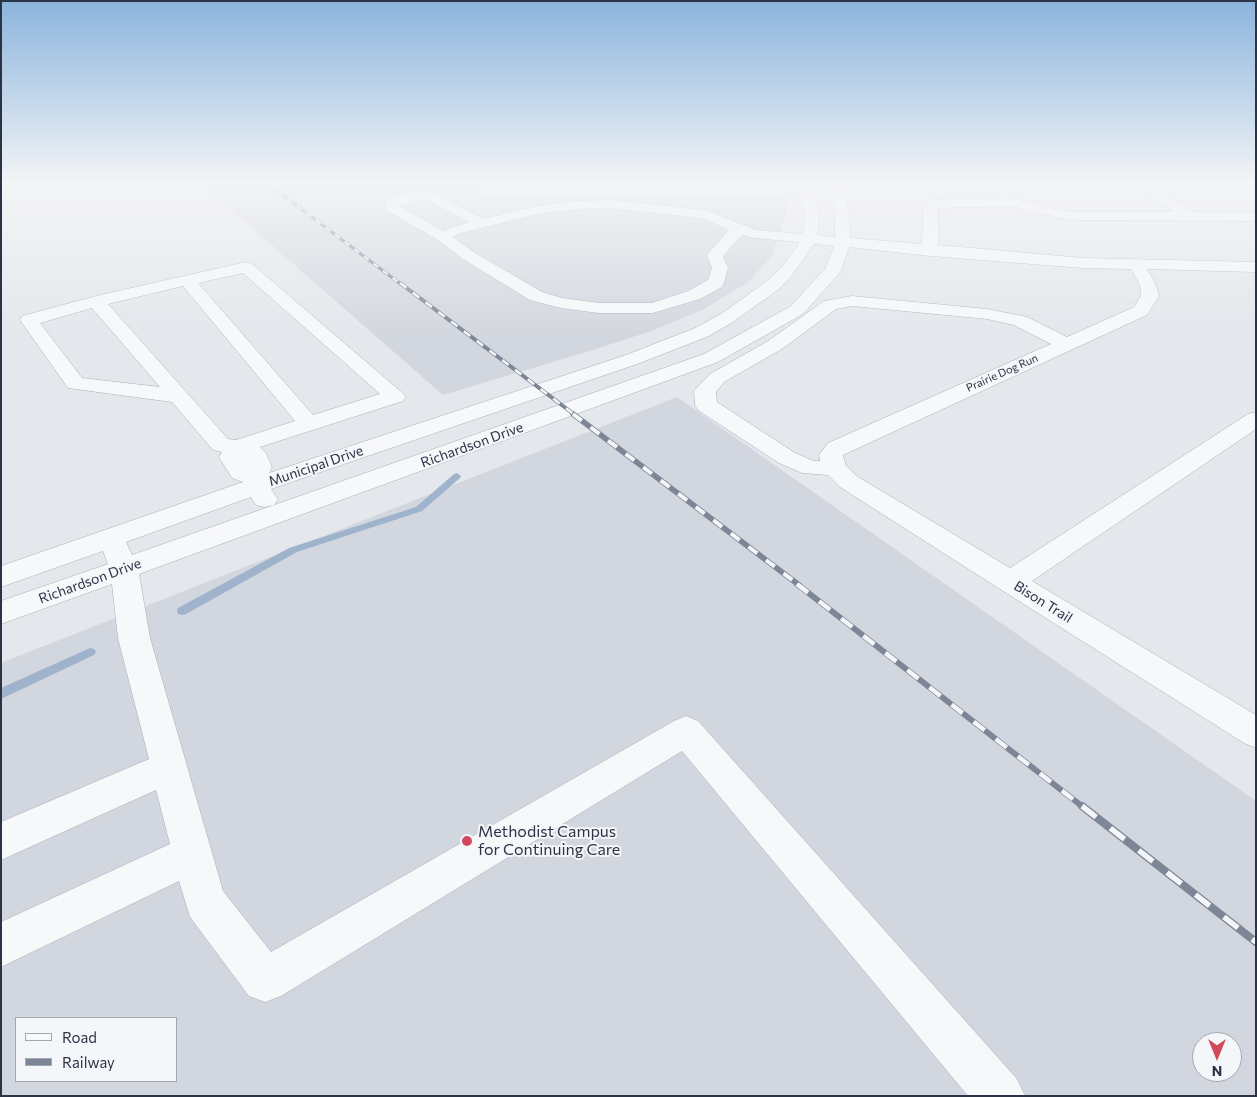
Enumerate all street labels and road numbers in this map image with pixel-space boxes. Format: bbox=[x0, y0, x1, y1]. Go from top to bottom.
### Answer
street label: Prairie Dog Run bbox=[964, 351, 1040, 395]
street label: Richardson Drive bbox=[418, 419, 526, 471]
street label: Municipal Drive bbox=[266, 442, 366, 490]
street label: Richardson Drive bbox=[36, 555, 144, 607]
street label: Bison Trail bbox=[1011, 577, 1075, 627]

